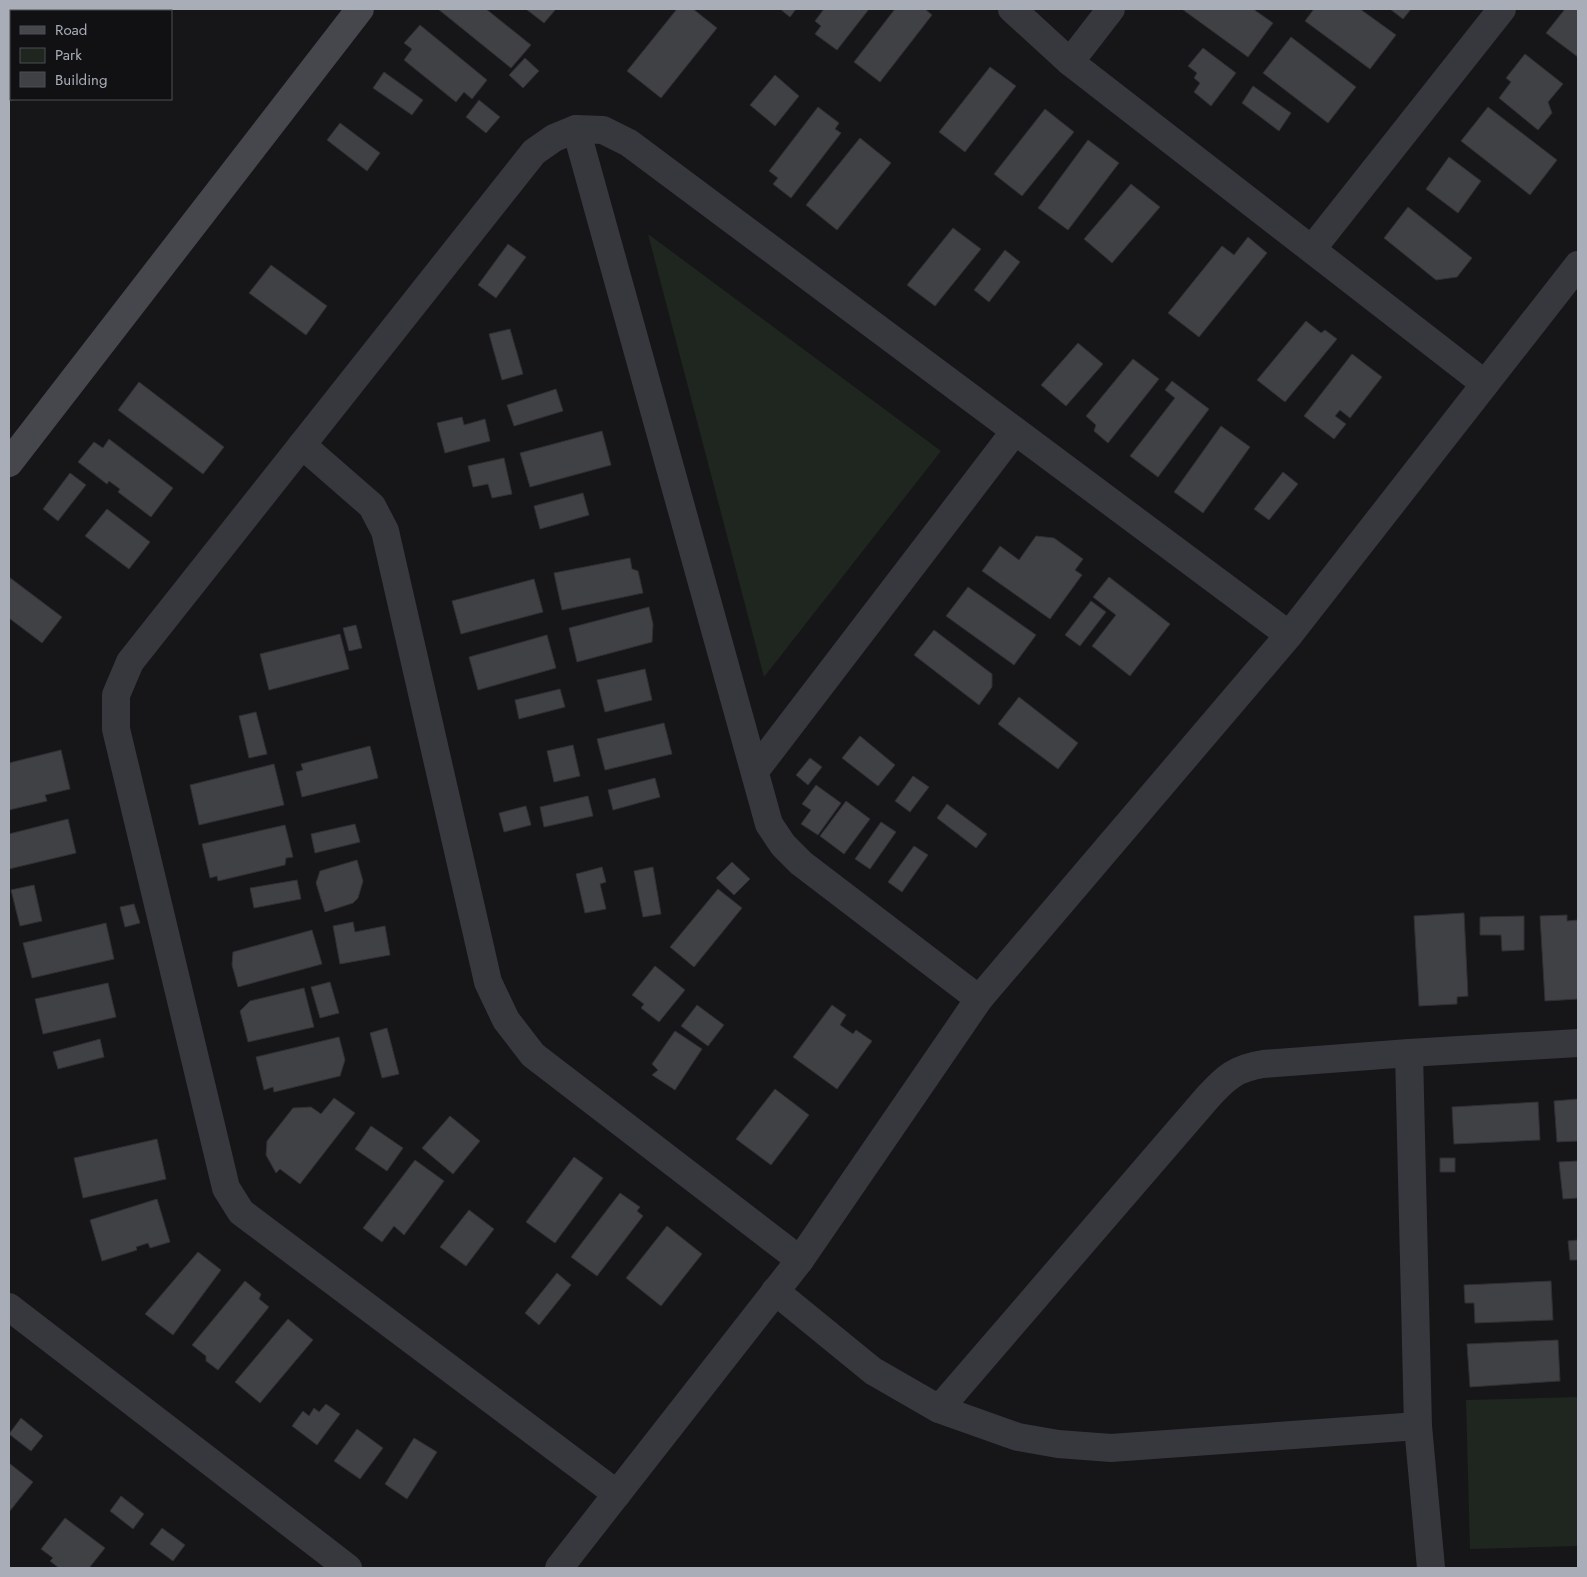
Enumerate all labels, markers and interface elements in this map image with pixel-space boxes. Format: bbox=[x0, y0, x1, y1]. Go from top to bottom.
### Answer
legend bbox=[10, 10, 172, 100]
text: Road bbox=[55, 19, 87, 41]
text: Park bbox=[55, 44, 82, 66]
text: Building bbox=[55, 69, 107, 91]

